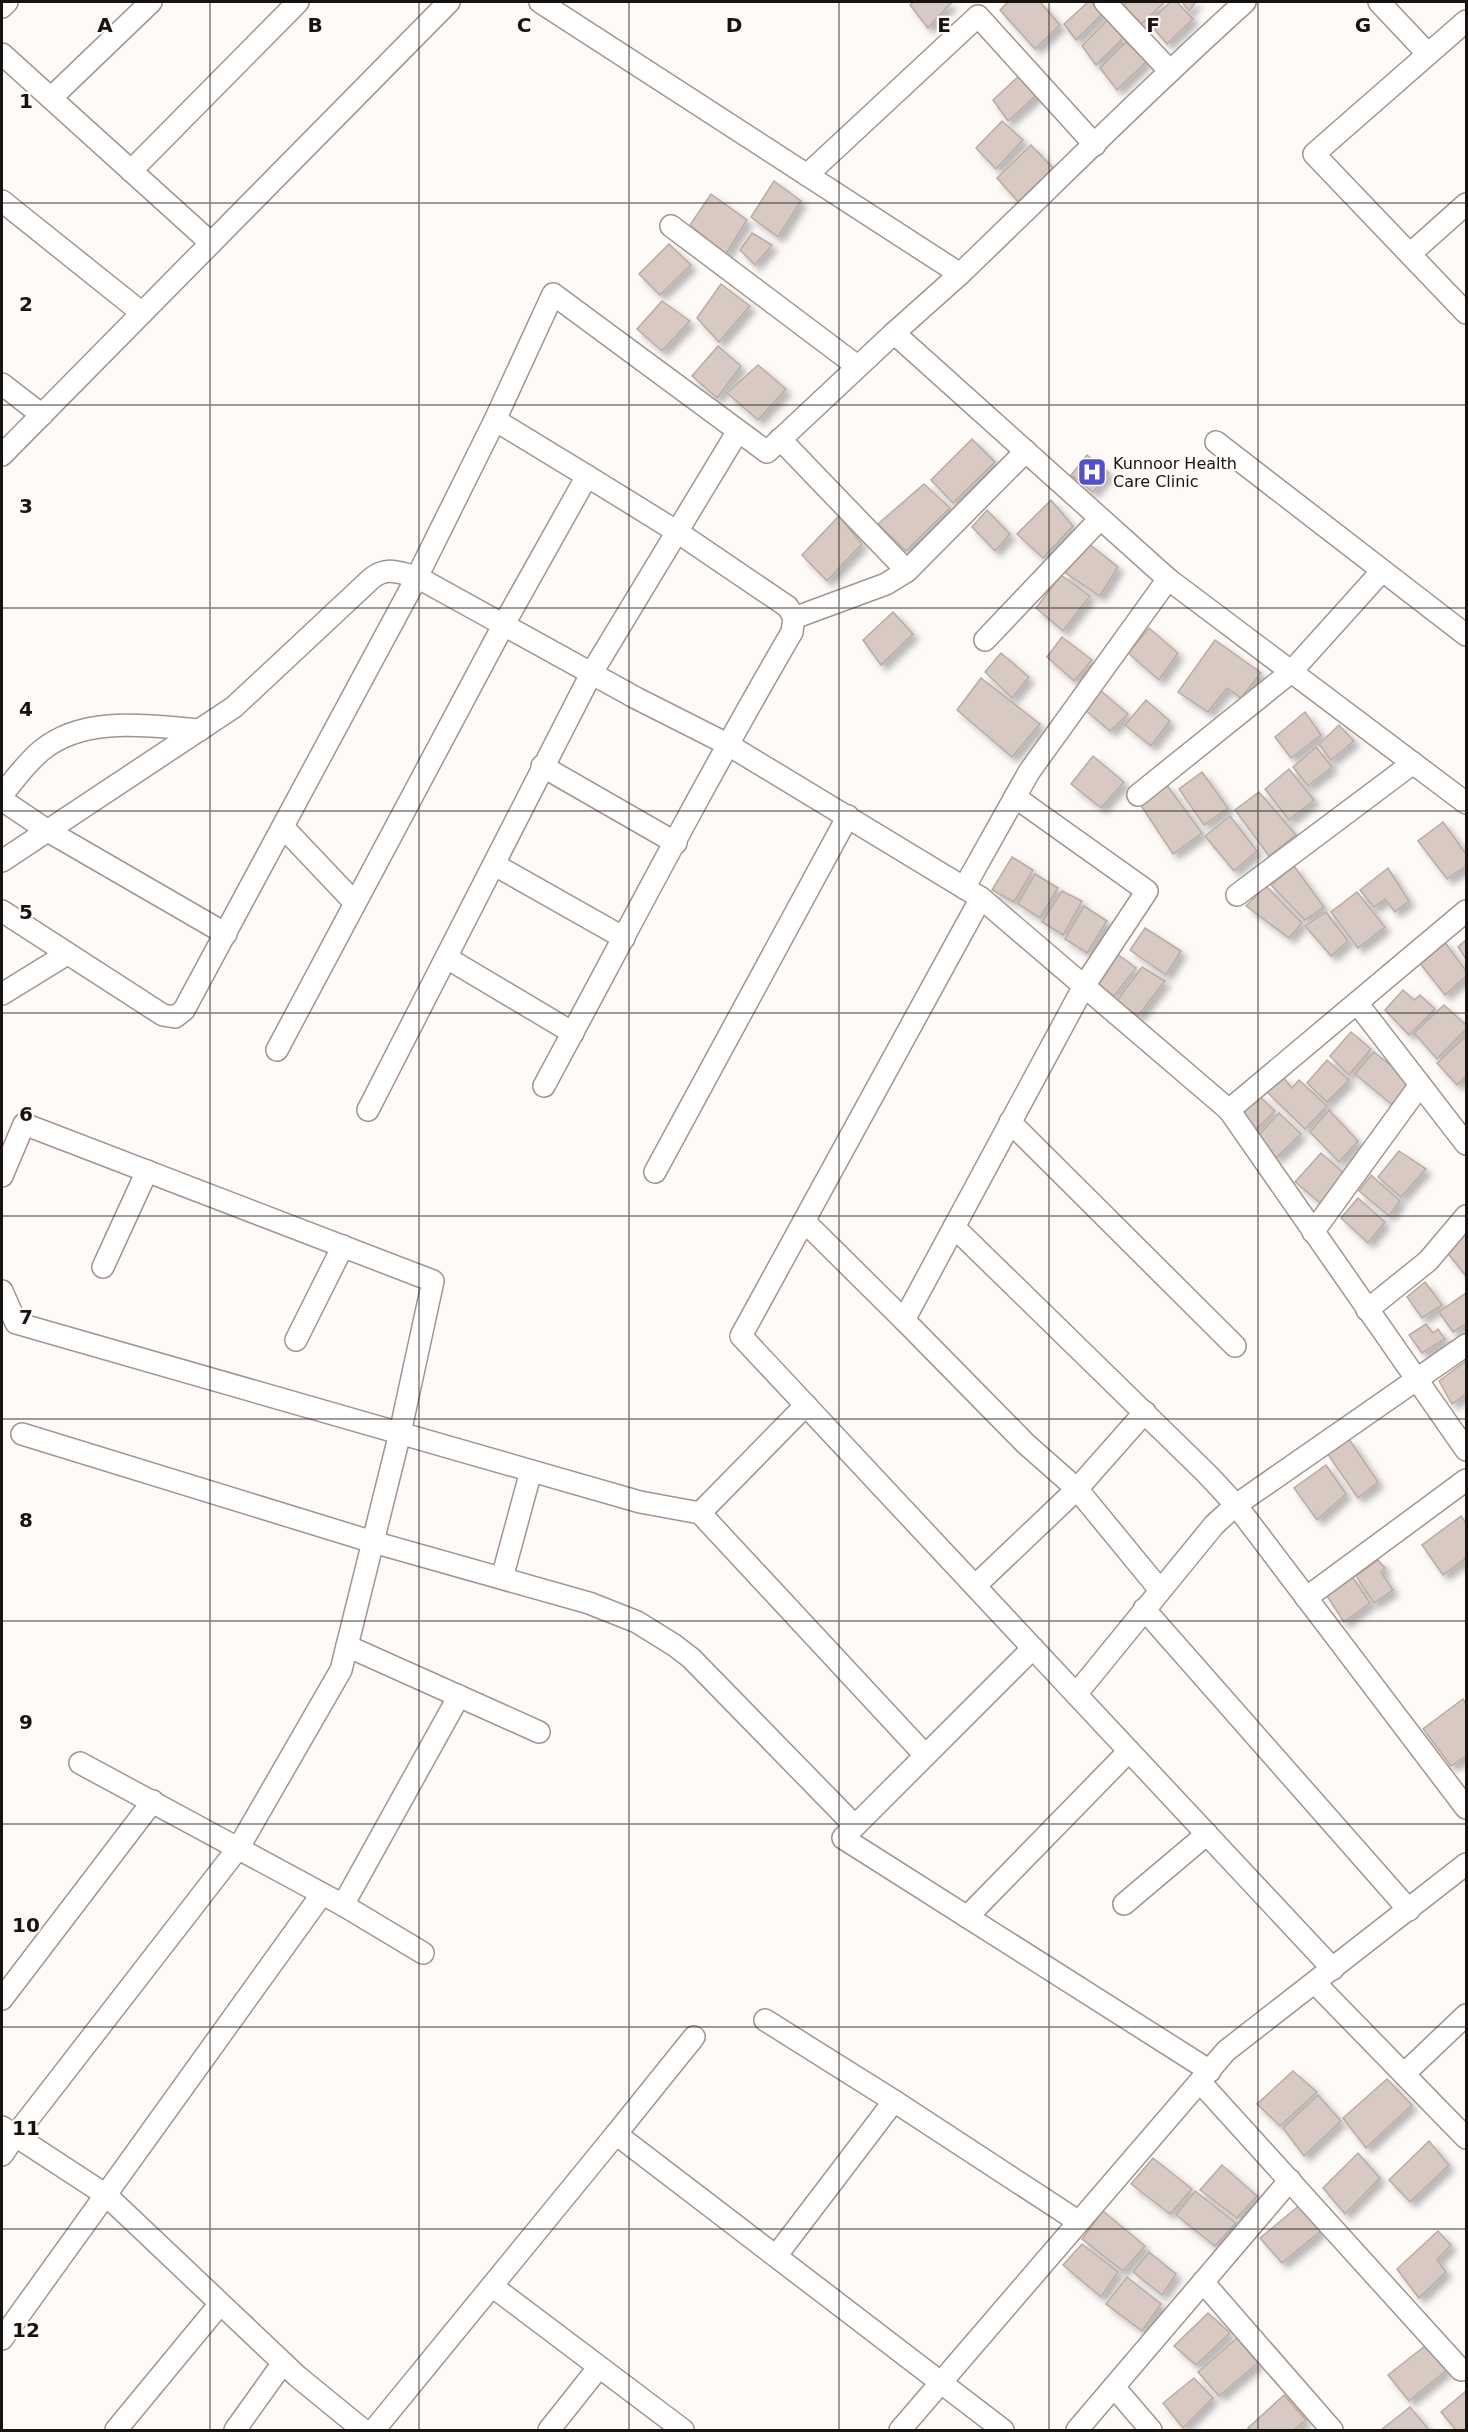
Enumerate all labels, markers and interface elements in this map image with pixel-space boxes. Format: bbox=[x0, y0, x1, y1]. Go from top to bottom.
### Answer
text: A bbox=[97, 13, 113, 37]
text: B bbox=[307, 13, 323, 37]
text: C bbox=[517, 13, 531, 37]
text: D bbox=[726, 13, 742, 37]
text: E bbox=[937, 13, 951, 37]
text: F bbox=[1146, 13, 1160, 37]
text: G bbox=[1355, 13, 1371, 37]
text: 1 bbox=[19, 89, 33, 113]
text: 2 bbox=[19, 292, 33, 316]
place label: Kunnoor Health Care Clinic bbox=[1113, 454, 1237, 491]
hospital icon: Kunnoor Health Care Clinic bbox=[1076, 456, 1108, 488]
text: 3 bbox=[19, 494, 33, 518]
text: 4 bbox=[19, 697, 33, 721]
text: 5 bbox=[19, 900, 33, 924]
text: 6 bbox=[19, 1102, 33, 1126]
text: 7 bbox=[19, 1305, 33, 1329]
text: 8 bbox=[19, 1508, 33, 1532]
text: 9 bbox=[19, 1710, 33, 1734]
text: 10 bbox=[12, 1913, 40, 1937]
text: 11 bbox=[12, 2116, 40, 2140]
text: 12 bbox=[12, 2318, 40, 2342]

